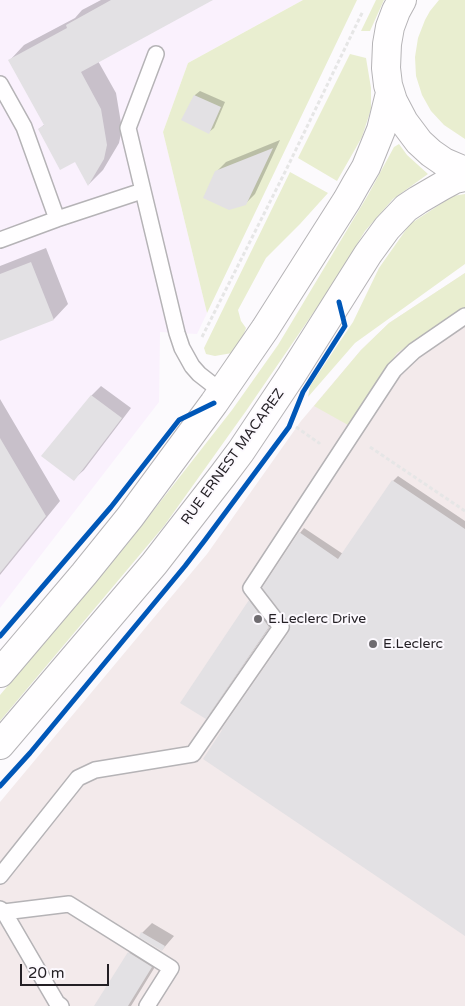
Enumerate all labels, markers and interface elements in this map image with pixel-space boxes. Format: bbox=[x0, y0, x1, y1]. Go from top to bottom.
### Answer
street label: RUE ERNEST MACAREZ bbox=[178, 386, 288, 528]
place label: E.Leclerc Drive bbox=[268, 611, 366, 627]
marker: E.Leclerc Drive bbox=[252, 613, 264, 625]
place label: E.Leclerc bbox=[383, 636, 443, 652]
marker: E.Leclerc bbox=[367, 638, 379, 650]
scale bar bbox=[22, 954, 111, 986]
text: 20 m bbox=[28, 964, 65, 982]

